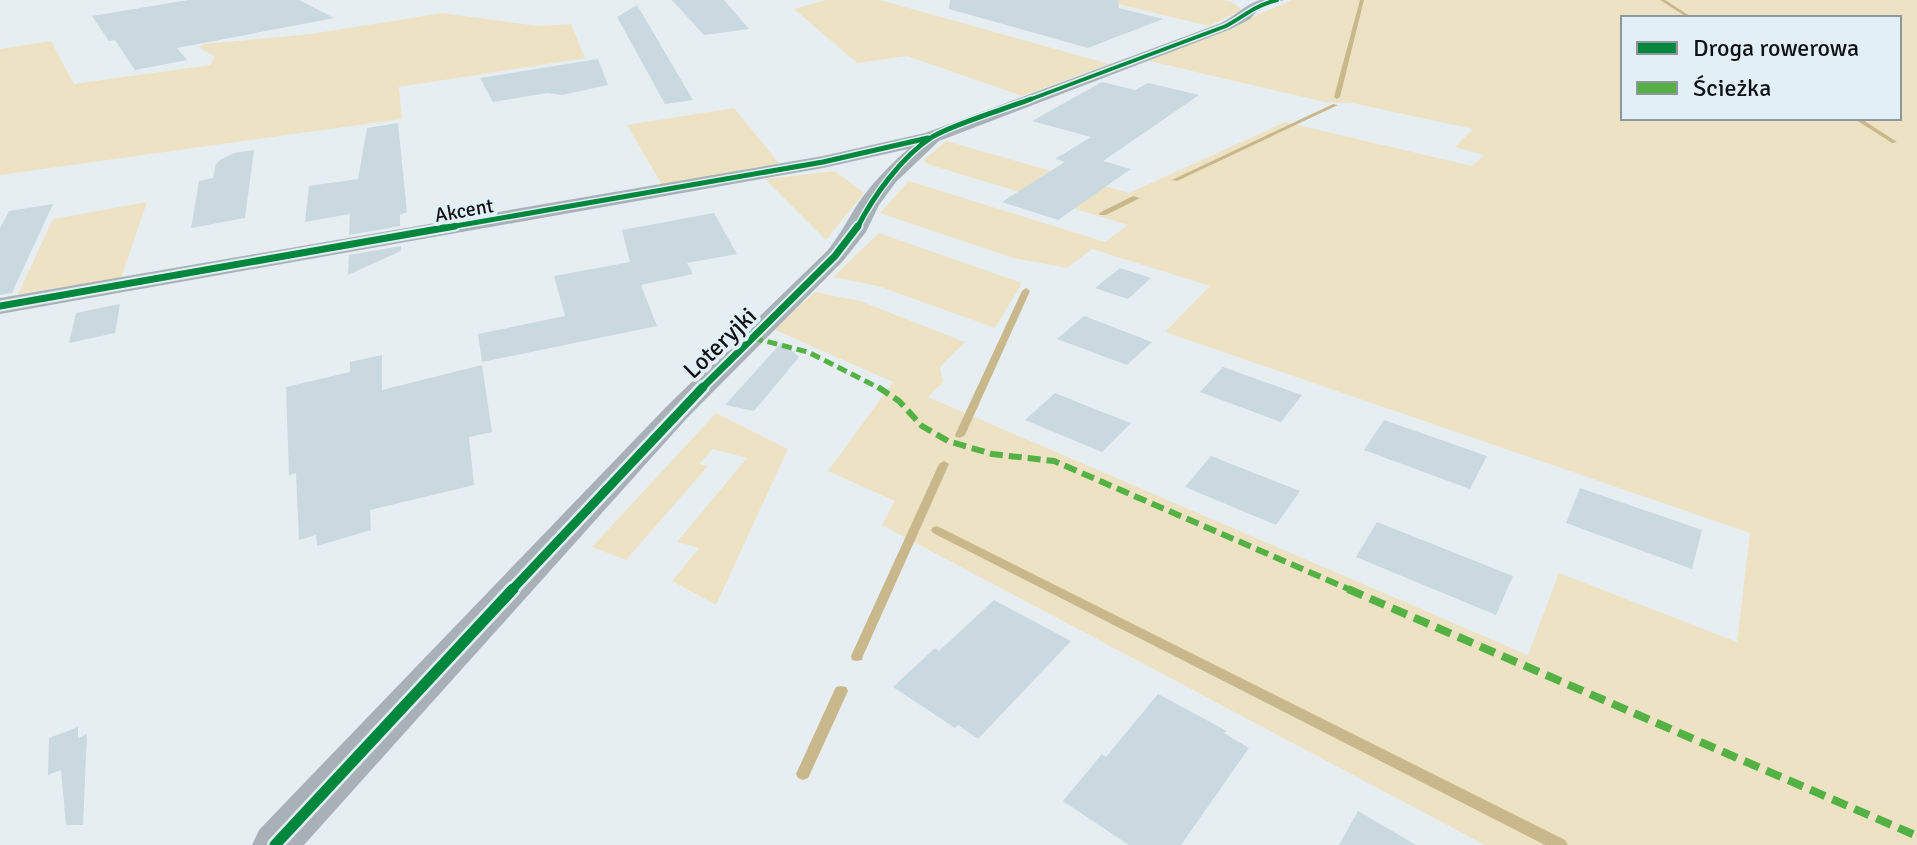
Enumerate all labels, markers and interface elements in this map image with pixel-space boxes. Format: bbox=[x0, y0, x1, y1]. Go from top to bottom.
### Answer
legend bbox=[1621, 16, 1901, 120]
text: Droga rowerowa bbox=[1693, 33, 1859, 63]
text: Ścieżka bbox=[1693, 73, 1771, 103]
street label: Akcent bbox=[433, 193, 495, 228]
street label: Loteryjki bbox=[677, 301, 763, 385]

